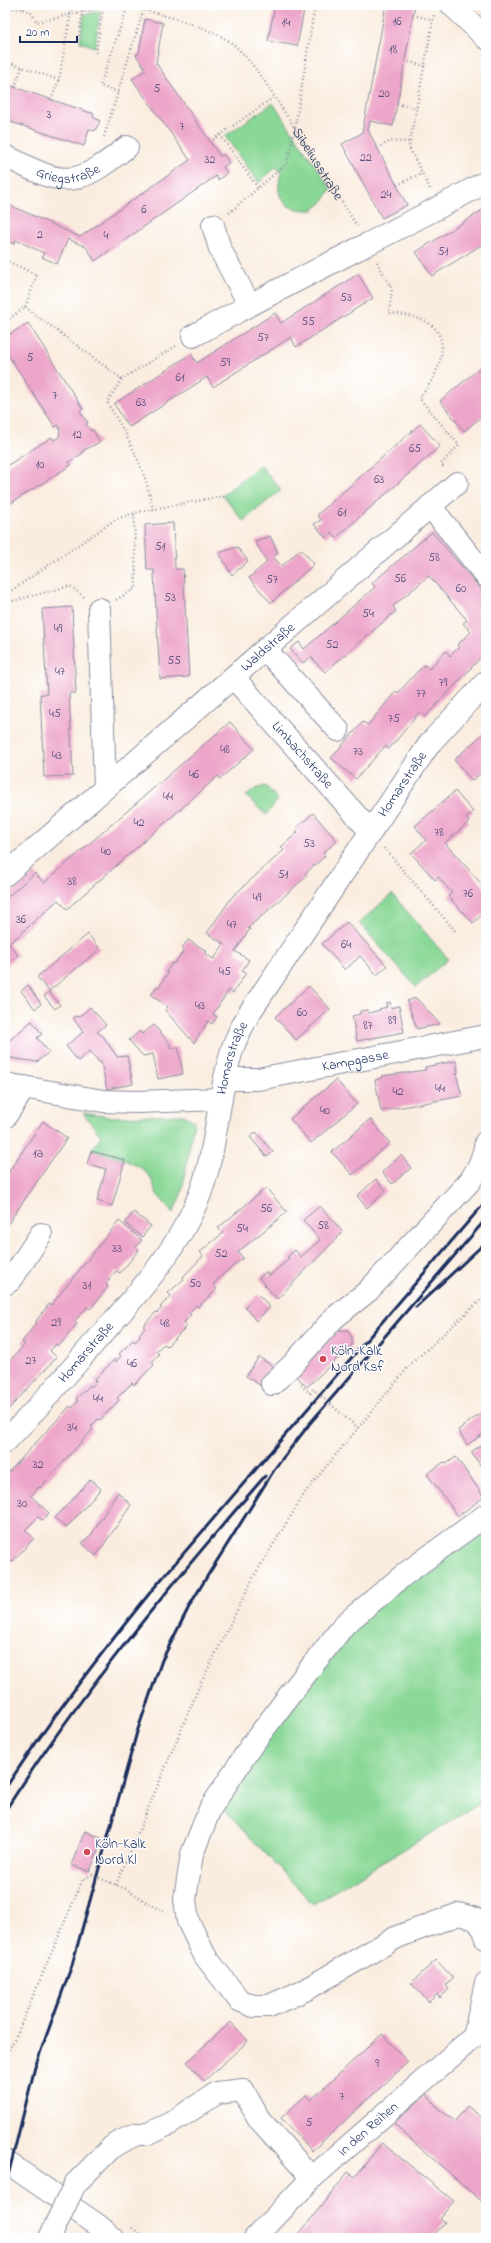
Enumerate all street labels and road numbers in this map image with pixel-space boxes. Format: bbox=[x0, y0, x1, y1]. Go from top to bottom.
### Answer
street label: Sibeliusstraße bbox=[287, 123, 349, 205]
street label: Griegstraße bbox=[33, 158, 105, 190]
street label: Waldstraße bbox=[236, 617, 300, 677]
street label: Limbachstraße bbox=[267, 717, 339, 794]
street label: Homarstraße bbox=[373, 746, 433, 821]
street label: Homarstraße bbox=[211, 1017, 254, 1096]
street label: Kampgasse bbox=[320, 1044, 391, 1077]
street label: Homarstraße bbox=[53, 1316, 119, 1388]
street label: In den Reihen bbox=[333, 2097, 403, 2162]

